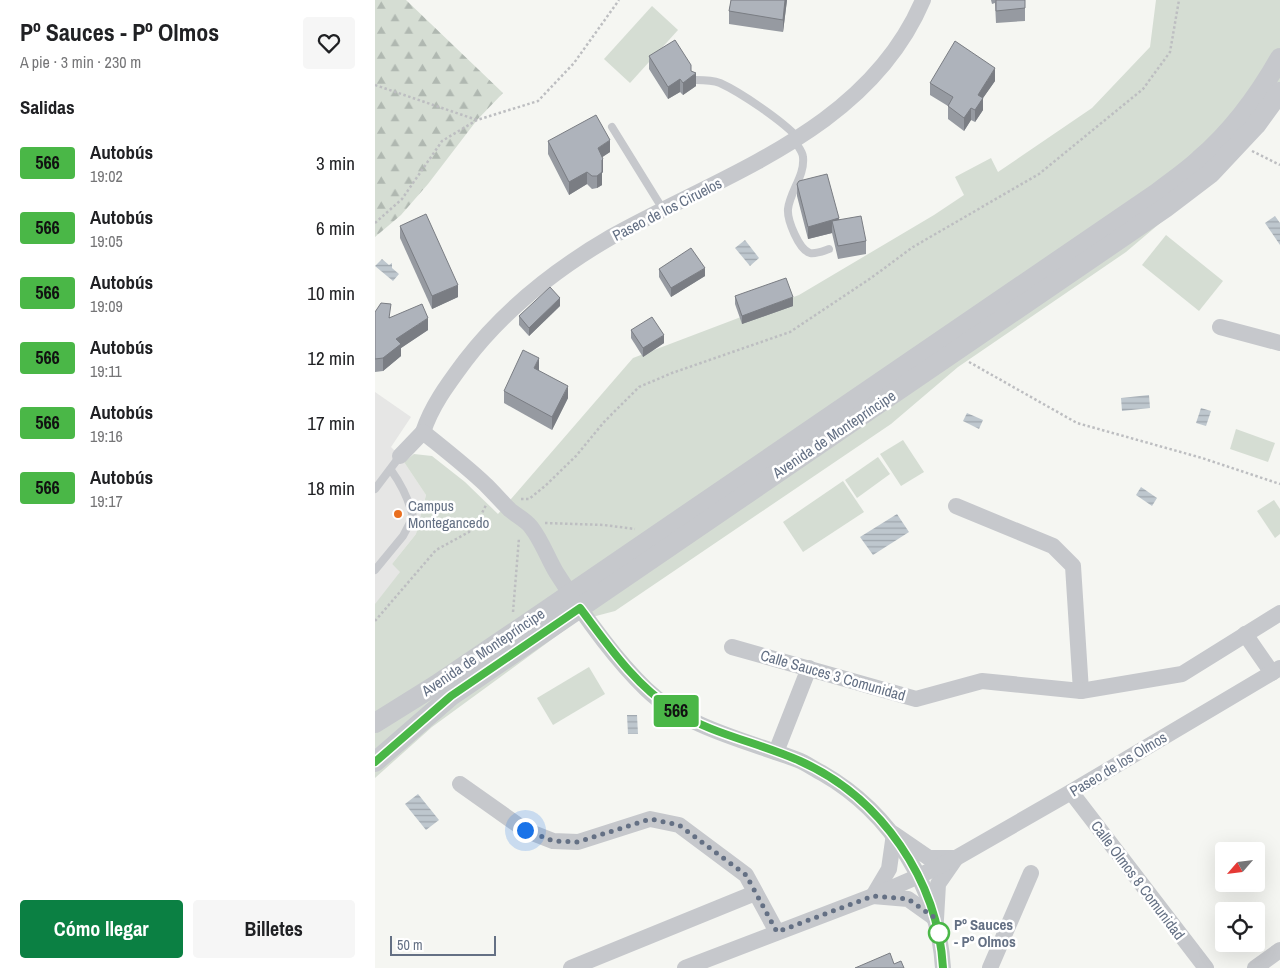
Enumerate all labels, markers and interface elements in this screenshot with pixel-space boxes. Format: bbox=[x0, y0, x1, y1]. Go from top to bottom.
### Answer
text: Pº Sauces - Pº Olmos bbox=[20, 16, 219, 48]
button: heart bbox=[303, 17, 355, 69]
text: A pie · 3 min · 230 m bbox=[20, 51, 141, 73]
text: Salidas bbox=[20, 94, 75, 120]
text: Autobús bbox=[90, 139, 153, 165]
text: 566 bbox=[35, 150, 60, 175]
text: 3 min bbox=[316, 150, 355, 176]
text: 19:02 bbox=[90, 165, 123, 187]
street label: Paseo de los Ciruelos bbox=[609, 172, 725, 246]
text: Autobús bbox=[90, 204, 153, 230]
text: 566 bbox=[35, 215, 60, 240]
text: 6 min bbox=[316, 215, 355, 241]
text: 19:05 bbox=[90, 230, 123, 252]
text: Autobús bbox=[90, 269, 153, 295]
text: 566 bbox=[35, 280, 60, 305]
text: 10 min bbox=[307, 280, 355, 306]
text: 19:09 bbox=[90, 295, 123, 317]
text: Autobús bbox=[90, 334, 153, 360]
text: 566 bbox=[35, 345, 60, 370]
text: 12 min bbox=[307, 345, 355, 371]
text: 19:11 bbox=[90, 360, 122, 382]
street label: Avenida de Montepríncipe bbox=[768, 385, 900, 484]
text: Autobús bbox=[90, 399, 153, 425]
text: 566 bbox=[35, 410, 60, 435]
text: 17 min bbox=[307, 410, 355, 436]
text: 19:16 bbox=[90, 425, 123, 447]
text: Autobús bbox=[90, 464, 153, 490]
text: 566 bbox=[35, 475, 60, 500]
text: 18 min bbox=[307, 475, 355, 501]
text: 19:17 bbox=[90, 490, 123, 512]
place label: Campus Montegancedo bbox=[408, 495, 490, 533]
marker: Campus Montegancedo bbox=[392, 508, 404, 520]
street label: Avenida de Montepríncipe bbox=[417, 603, 549, 702]
street label: Calle Sauces 3 Comunidad bbox=[758, 644, 908, 706]
line badge: 566 bbox=[647, 695, 705, 727]
text: 566 bbox=[664, 698, 688, 723]
street label: Paseo de los Olmos bbox=[1065, 727, 1171, 801]
street label: Calle Olmos 8 Comunidad bbox=[1086, 816, 1190, 944]
your location bbox=[513, 818, 538, 843]
north arrow bbox=[1215, 842, 1265, 892]
map controls bbox=[1215, 842, 1265, 952]
button: Cómo llegar bbox=[20, 900, 183, 958]
button: Billetes bbox=[193, 900, 355, 958]
button: locate bbox=[1215, 902, 1265, 952]
place label: Pº Sauces - Pº Olmos bbox=[954, 914, 1016, 952]
marker: Pº Sauces - Pº Olmos bbox=[928, 922, 950, 944]
scale bar bbox=[390, 933, 496, 956]
text: 50 m bbox=[397, 936, 423, 954]

